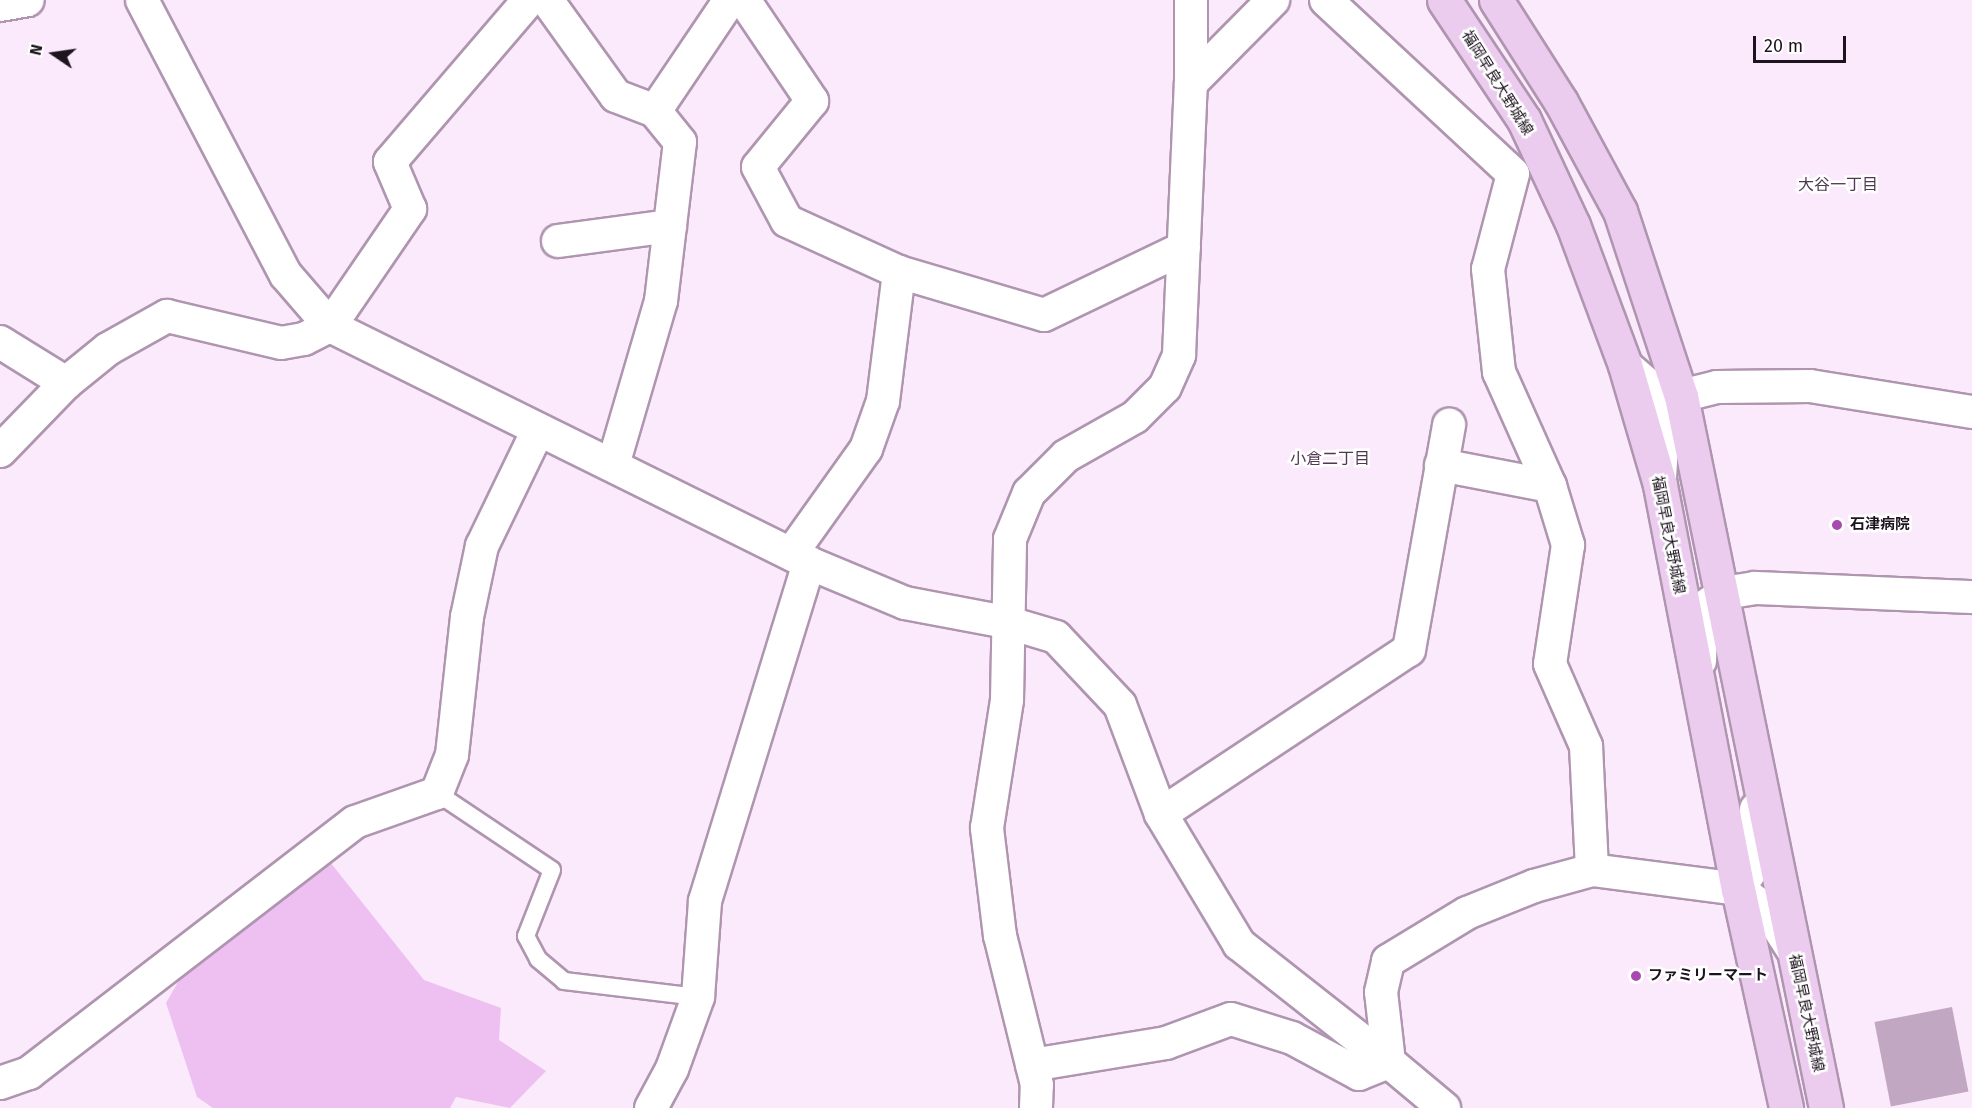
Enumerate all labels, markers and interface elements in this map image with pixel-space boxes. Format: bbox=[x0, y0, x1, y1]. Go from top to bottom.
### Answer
north arrow bbox=[24, 24, 84, 84]
scale bar bbox=[1756, 24, 1849, 62]
street label: 福岡早良大野城線 bbox=[1458, 27, 1536, 139]
text: 20 m bbox=[1764, 35, 1803, 57]
text: N bbox=[26, 43, 46, 57]
district label: 大谷一丁目 bbox=[1798, 175, 1878, 195]
district label: 小倉二丁目 bbox=[1290, 449, 1370, 469]
street label: 福岡早良大野城線 bbox=[1648, 474, 1688, 596]
marker: 石津病院 bbox=[1828, 516, 1846, 534]
place label: 石津病院 bbox=[1850, 516, 1910, 534]
street label: 福岡早良大野城線 bbox=[1785, 952, 1827, 1074]
place label: ファミリーマート bbox=[1648, 967, 1768, 985]
marker: ファミリーマート bbox=[1629, 969, 1643, 983]

